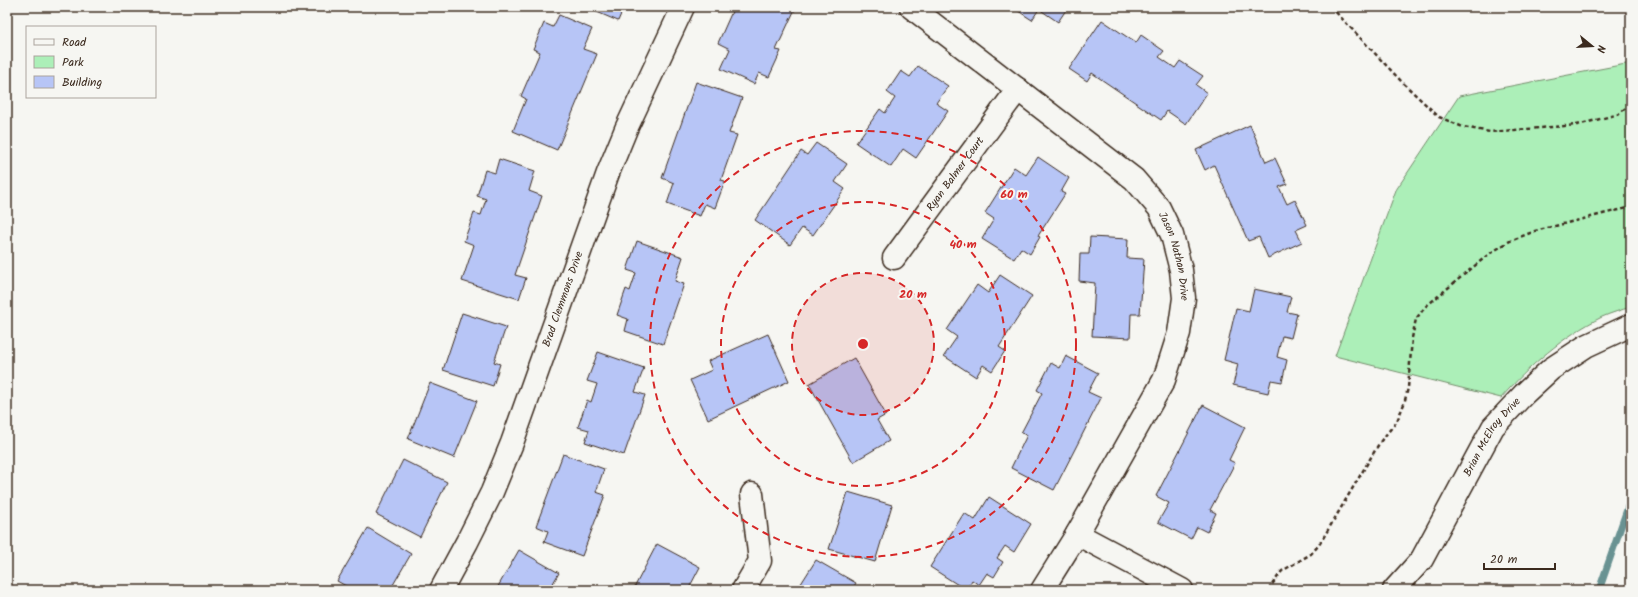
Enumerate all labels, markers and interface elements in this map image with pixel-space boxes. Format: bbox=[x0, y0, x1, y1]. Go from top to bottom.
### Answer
legend bbox=[26, 26, 156, 98]
north arrow bbox=[1572, 26, 1612, 66]
text: Road bbox=[62, 33, 87, 52]
text: N bbox=[1591, 43, 1610, 55]
text: Park bbox=[62, 53, 84, 72]
text: Building bbox=[62, 73, 102, 92]
street label: Ryan Balmer Court bbox=[922, 133, 989, 215]
text: 60 m bbox=[1000, 185, 1028, 204]
street label: Jason Nathan Drive bbox=[1153, 209, 1193, 302]
text: 40 m bbox=[949, 235, 977, 254]
street label: Brad Clemmons Drive bbox=[538, 249, 588, 350]
text: 20 m bbox=[899, 285, 927, 304]
centre of rings bbox=[856, 337, 870, 351]
street label: Brian McElroy Drive bbox=[1459, 393, 1525, 480]
scale bar bbox=[1484, 545, 1555, 571]
text: 20 m bbox=[1490, 550, 1518, 569]

